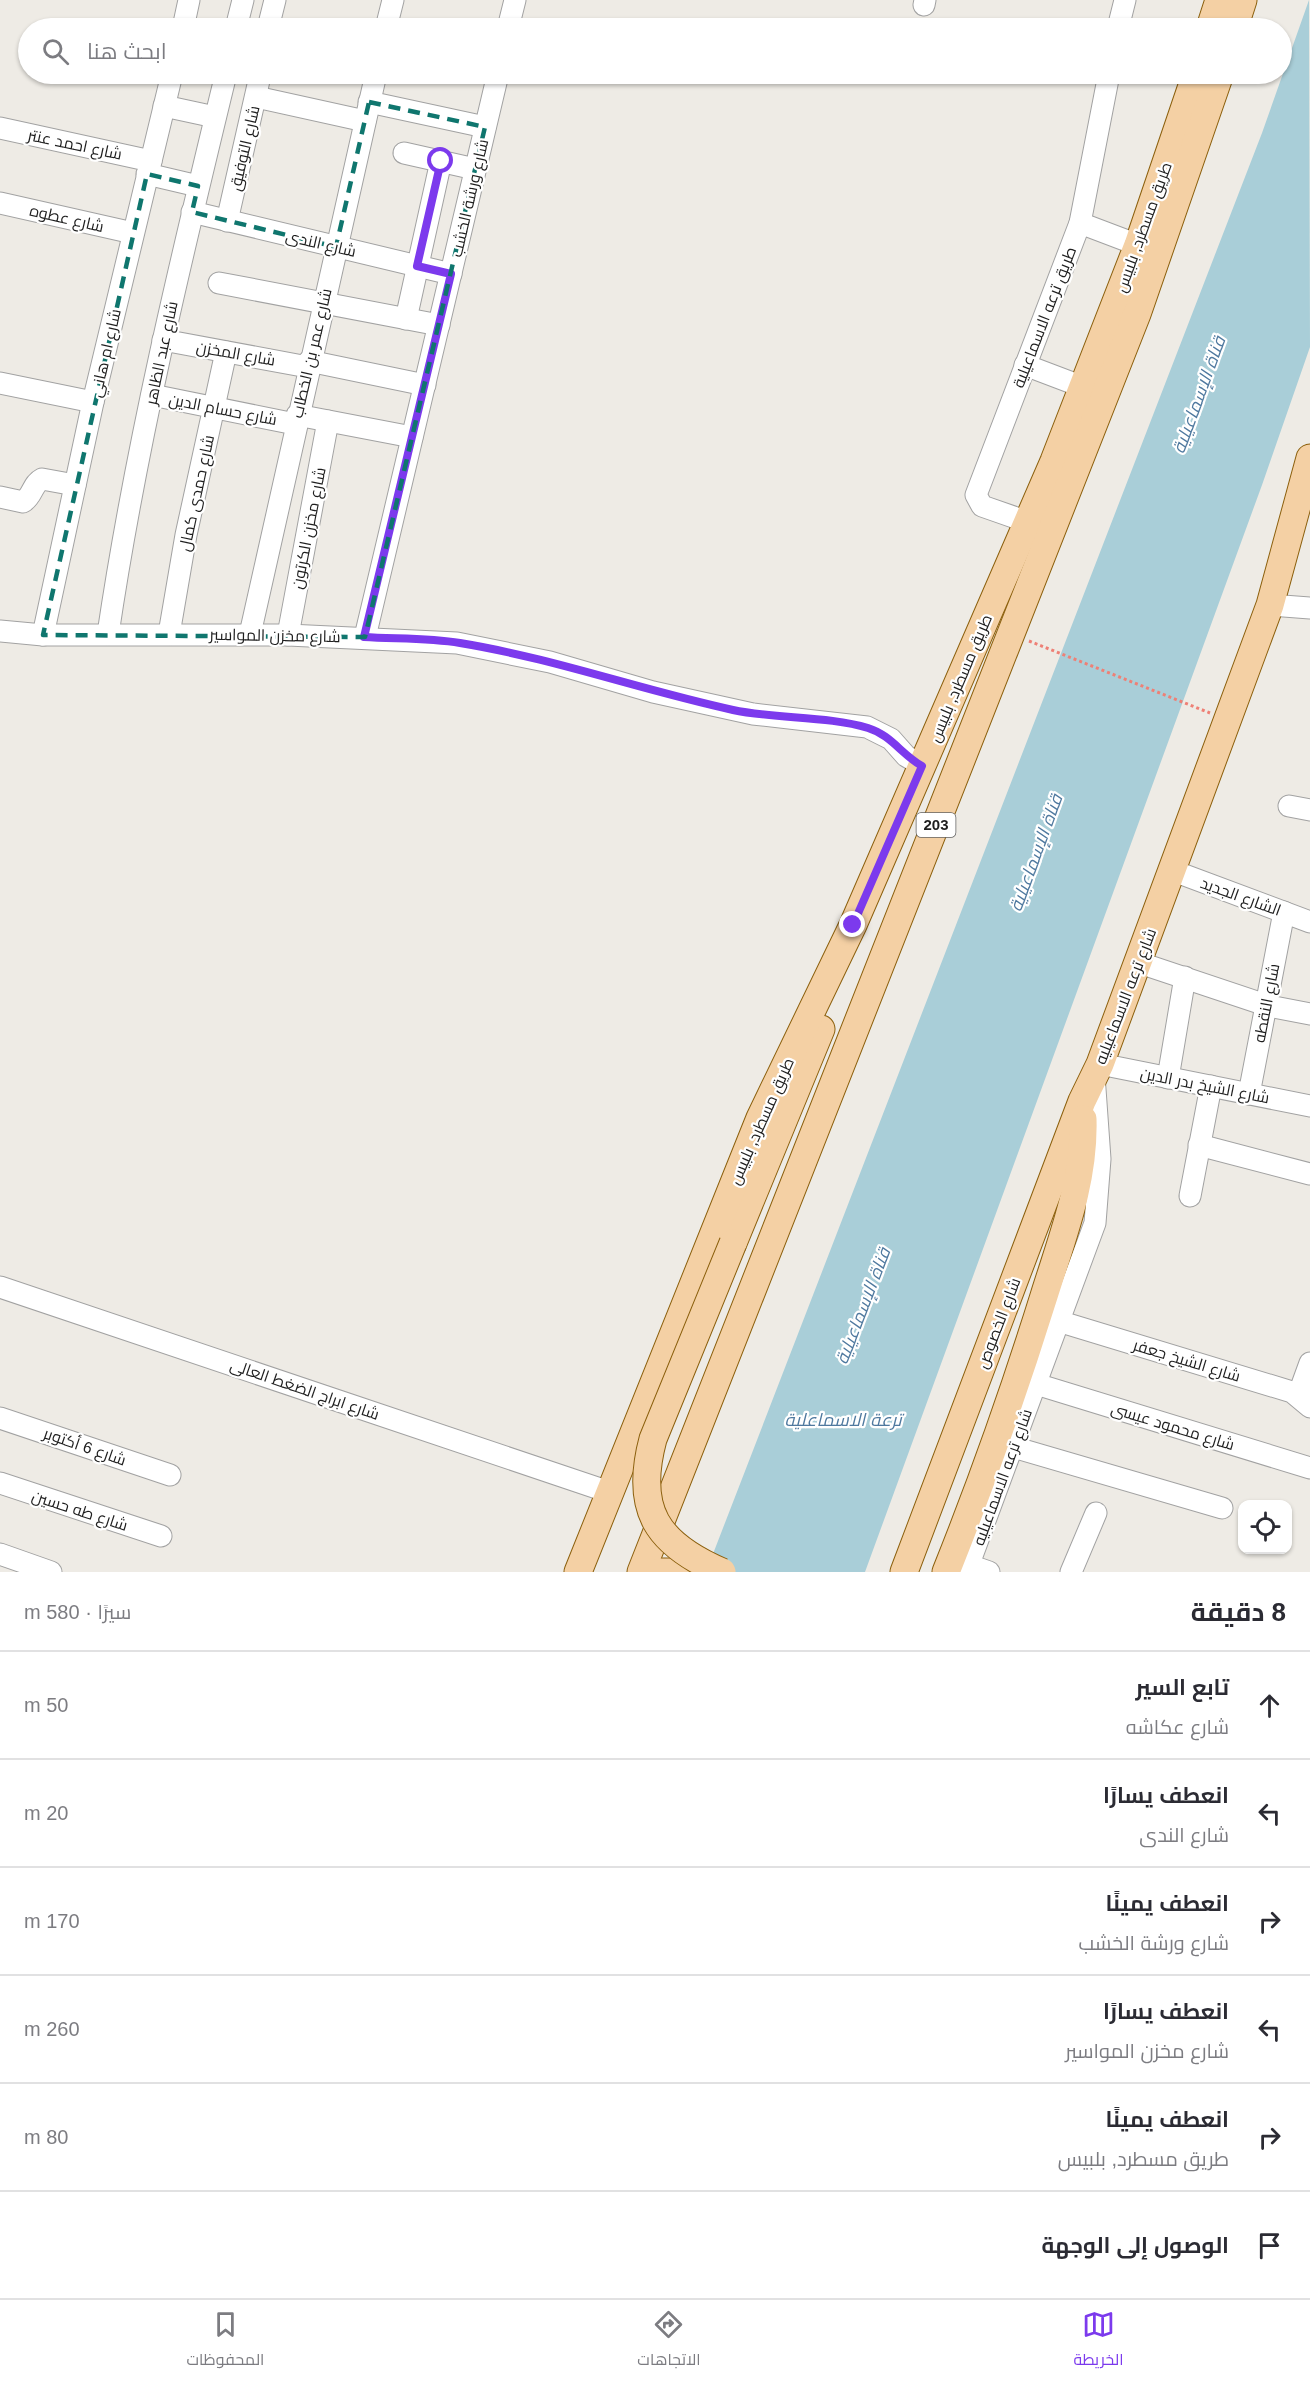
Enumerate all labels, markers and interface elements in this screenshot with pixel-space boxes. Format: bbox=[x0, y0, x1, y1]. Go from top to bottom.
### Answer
search box bbox=[18, 18, 1292, 84]
icon: search bbox=[39, 35, 72, 68]
text: ابحث هنا bbox=[87, 39, 167, 64]
street label: شارع التوفيق bbox=[226, 104, 265, 193]
street label: شارع احمد عنتر bbox=[25, 126, 124, 166]
street label: شارع ورشة الخشب bbox=[448, 138, 494, 259]
route start bbox=[427, 147, 453, 173]
street label: طريق مسطرد, بلبيس bbox=[1112, 160, 1177, 295]
street label: شارع عطوه bbox=[28, 202, 106, 238]
street label: شارع الندى bbox=[283, 227, 358, 263]
street label: طريق ترعه الاسماعيلية bbox=[1010, 244, 1081, 391]
street label: شارع عمر بن الخطاب bbox=[288, 287, 338, 420]
street label: شارع عبد الظاهر bbox=[142, 300, 184, 408]
street label: شارع ام هاني bbox=[87, 307, 129, 400]
water label: قناة الإسماعيلية bbox=[1169, 333, 1231, 457]
street label: شارع المخزن bbox=[195, 338, 277, 372]
street label: شارع حسام الدين bbox=[167, 391, 279, 431]
street label: شارع حمدى كمال bbox=[176, 433, 220, 554]
street label: شارع مخزن الكرتون bbox=[288, 466, 332, 591]
street label: طريق مسطرد, بلبيس bbox=[926, 612, 997, 745]
street label: شارع مخزن المواسير bbox=[208, 626, 341, 648]
water label: قناة الإسماعيلية bbox=[1006, 791, 1068, 915]
road number: 203 bbox=[916, 813, 956, 837]
street label: الشارع الجديد bbox=[1197, 874, 1283, 922]
route end bbox=[839, 911, 865, 937]
street label: شارع ترعه الاسماعيليه bbox=[1092, 926, 1162, 1068]
street label: شارع النقطه bbox=[1250, 962, 1285, 1045]
street label: طريق مسطرد, بلبيس bbox=[726, 1055, 799, 1188]
street label: شارع الشيخ بدر الدين bbox=[1138, 1065, 1271, 1109]
water label: قناة الإسماعيلية bbox=[832, 1244, 896, 1367]
street label: شارع الخصوص bbox=[973, 1275, 1026, 1372]
street label: شارع الشيخ جعفر bbox=[1129, 1336, 1243, 1388]
street label: شارع ابراج الضغط العالى bbox=[227, 1356, 382, 1426]
street label: شارع محمود عيسى bbox=[1108, 1400, 1237, 1456]
street label: شارع ترعه الاسماعيليه bbox=[970, 1407, 1038, 1549]
water label: ترعة الاسماعلية bbox=[785, 1410, 905, 1430]
street label: شارع 6 أكتوبر bbox=[39, 1423, 129, 1471]
street label: شارع طه حسين bbox=[29, 1487, 130, 1537]
map controls bbox=[1238, 1500, 1292, 1554]
button: locate bbox=[1238, 1500, 1292, 1554]
text: 8 دقيقة bbox=[1191, 1597, 1286, 1627]
text: سيرًا · 580 m bbox=[24, 1601, 131, 1623]
text: تابع السير bbox=[1135, 1675, 1229, 1700]
icon: ahead bbox=[1253, 1689, 1286, 1722]
text: 50 m bbox=[24, 1694, 68, 1716]
text: شارع عكاشه bbox=[1126, 1716, 1229, 1738]
text: انعطف يسارًا bbox=[1103, 1783, 1229, 1808]
icon: left bbox=[1253, 1797, 1286, 1830]
text: 20 m bbox=[24, 1802, 68, 1824]
text: شارع الندى bbox=[1139, 1824, 1229, 1846]
text: انعطف يمينًا bbox=[1106, 1891, 1229, 1916]
icon: right bbox=[1253, 1905, 1286, 1938]
text: 170 m bbox=[24, 1910, 80, 1932]
text: شارع ورشة الخشب bbox=[1078, 1932, 1229, 1954]
text: انعطف يسارًا bbox=[1103, 1999, 1229, 2024]
icon: left bbox=[1253, 2013, 1286, 2046]
text: 260 m bbox=[24, 2018, 80, 2040]
text: شارع مخزن المواسير bbox=[1065, 2040, 1229, 2062]
text: انعطف يمينًا bbox=[1106, 2107, 1229, 2132]
icon: right bbox=[1253, 2121, 1286, 2154]
text: 80 m bbox=[24, 2126, 68, 2148]
text: طريق مسطرد, بلبيس bbox=[1058, 2148, 1229, 2170]
icon: arrive bbox=[1253, 2229, 1286, 2262]
text: الوصول إلى الوجهة bbox=[1042, 2233, 1229, 2258]
tab: المحفوظات bbox=[186, 2308, 264, 2374]
tab: الاتجاهات bbox=[637, 2308, 701, 2374]
tab: الخريطة bbox=[1074, 2308, 1124, 2374]

